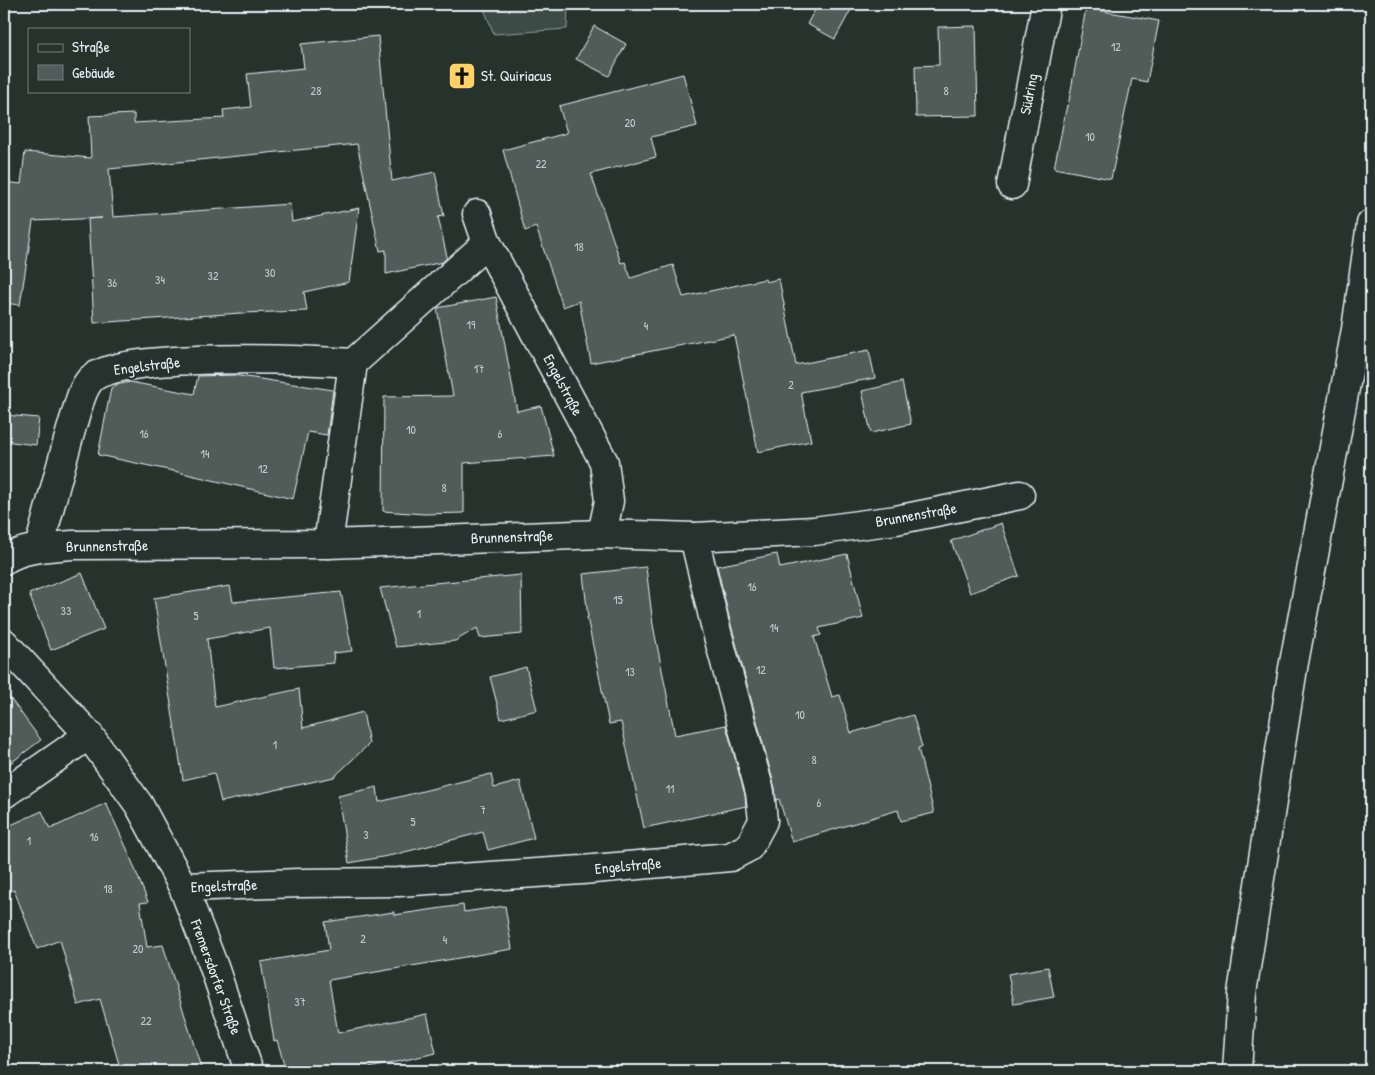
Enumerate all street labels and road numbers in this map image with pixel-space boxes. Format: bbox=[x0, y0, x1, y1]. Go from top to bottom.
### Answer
street label: Südring bbox=[1014, 71, 1043, 116]
street label: Engelstraße bbox=[539, 350, 588, 419]
street label: Engelstraße bbox=[113, 351, 181, 380]
street label: Brunnenstraße bbox=[874, 497, 958, 532]
street label: Brunnenstraße bbox=[471, 525, 553, 548]
street label: Brunnenstraße bbox=[66, 534, 148, 557]
street label: Engelstraße bbox=[594, 852, 662, 879]
street label: Engelstraße bbox=[190, 874, 258, 897]
street label: Fremersdorfer Straße bbox=[186, 915, 247, 1037]

